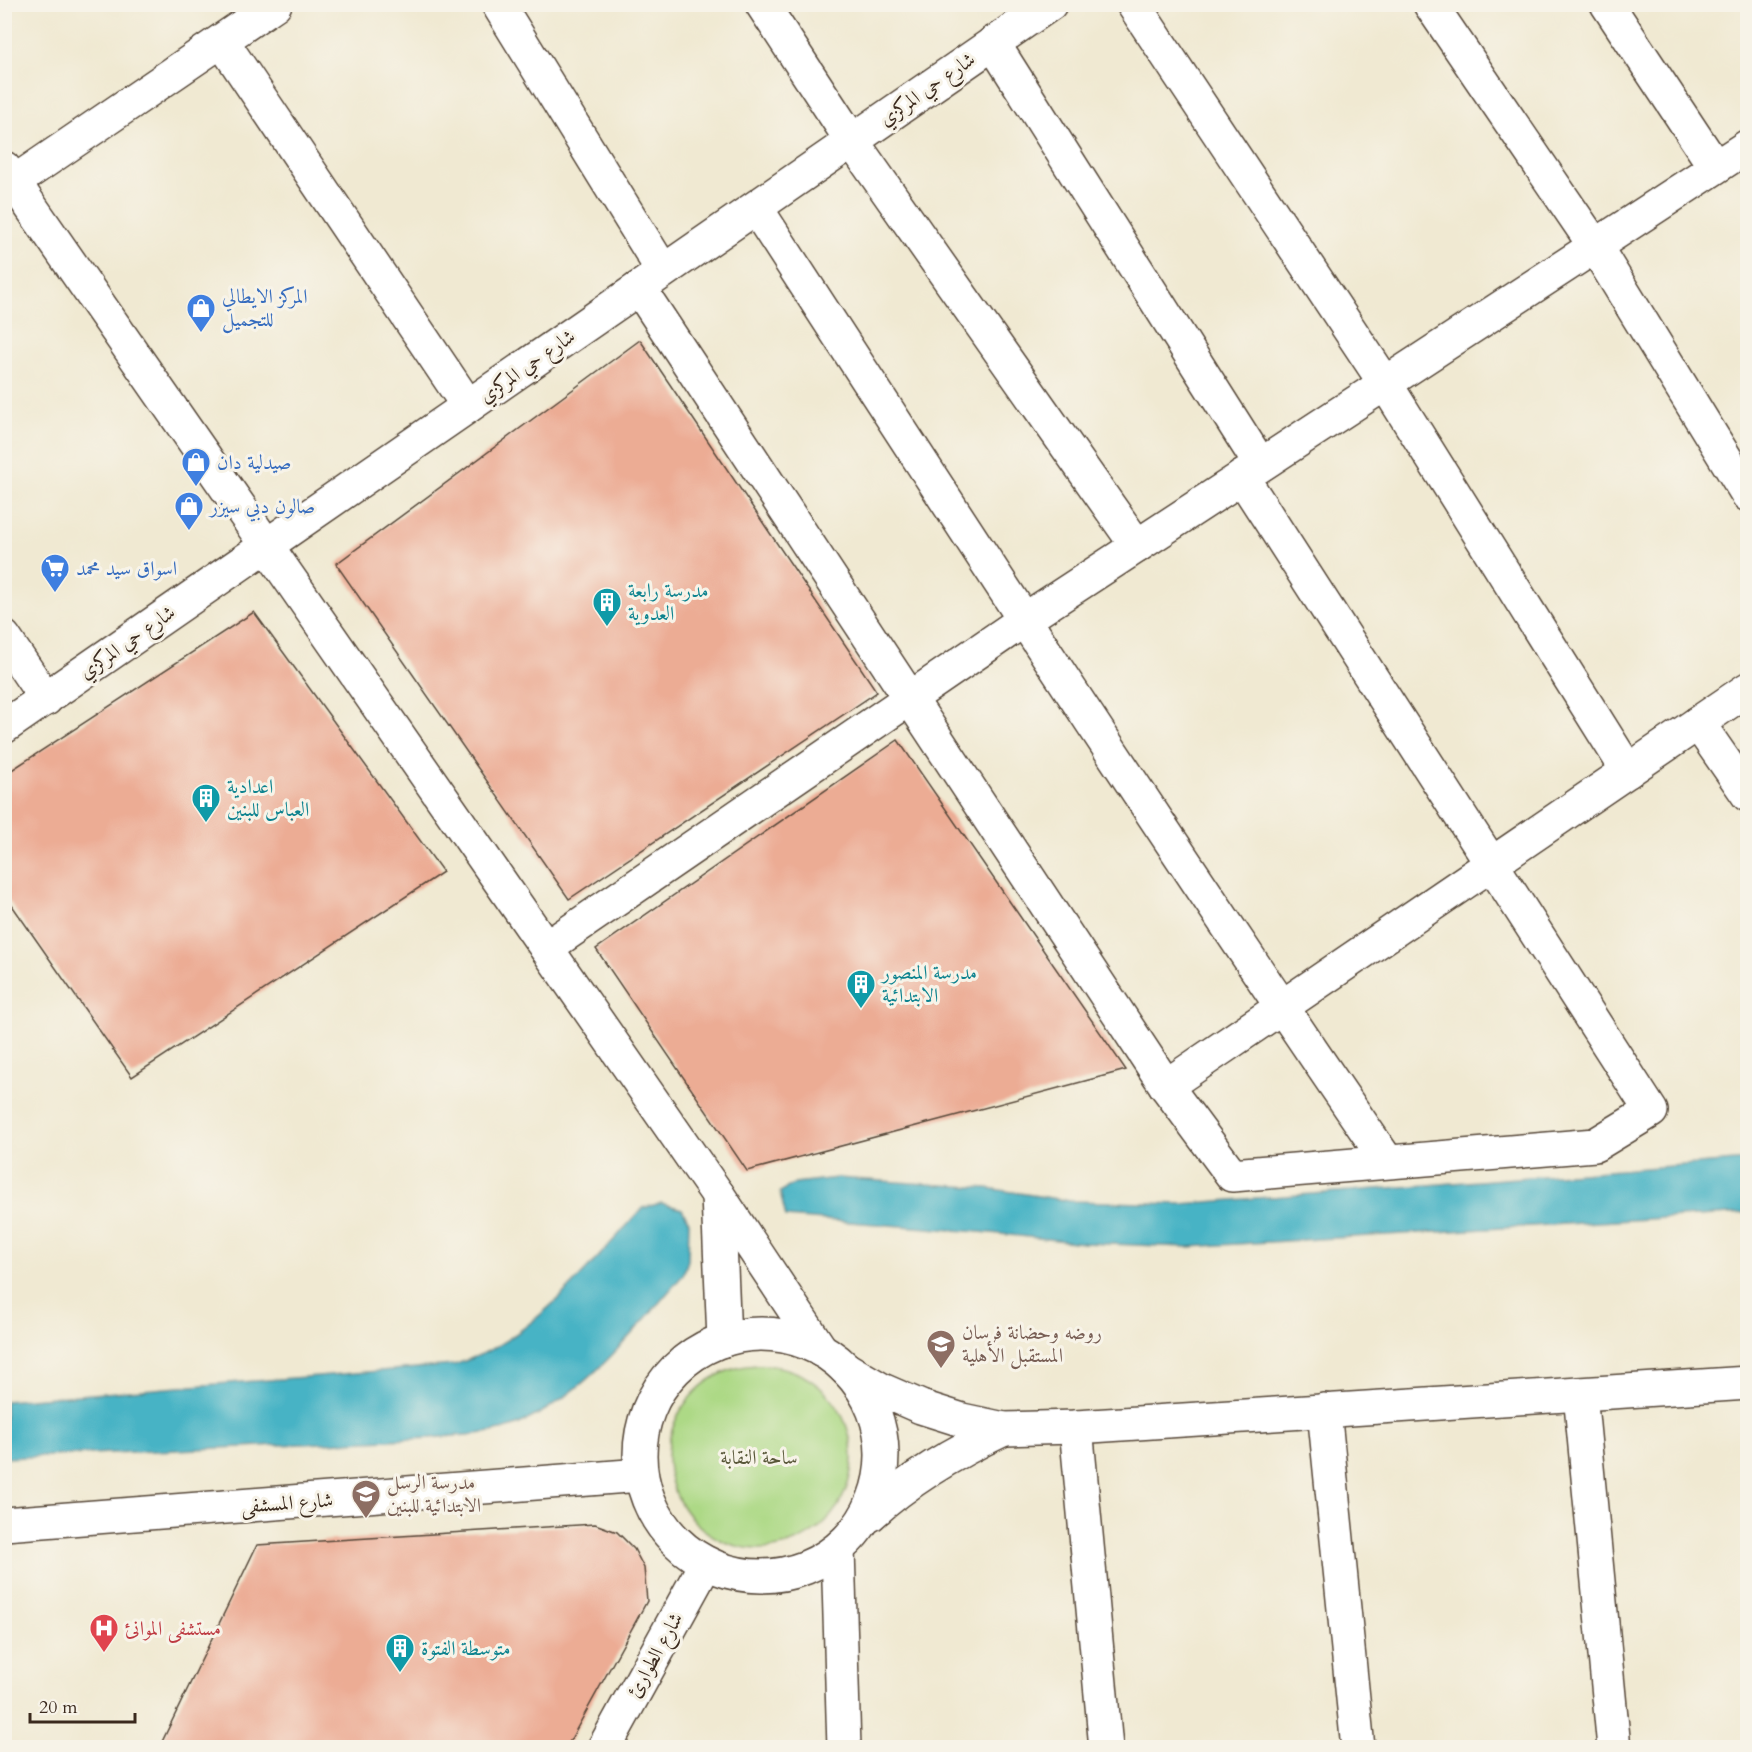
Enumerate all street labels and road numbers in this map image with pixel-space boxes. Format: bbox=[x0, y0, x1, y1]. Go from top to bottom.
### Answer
street label: شارع حي المركزي bbox=[873, 46, 983, 135]
street label: شارع حي المركزي bbox=[473, 323, 583, 412]
street label: شارع حي المركزي bbox=[73, 599, 183, 688]
street label: شارع المسشفى bbox=[240, 1486, 334, 1524]
street label: شارع الطوارئ bbox=[621, 1608, 693, 1704]

